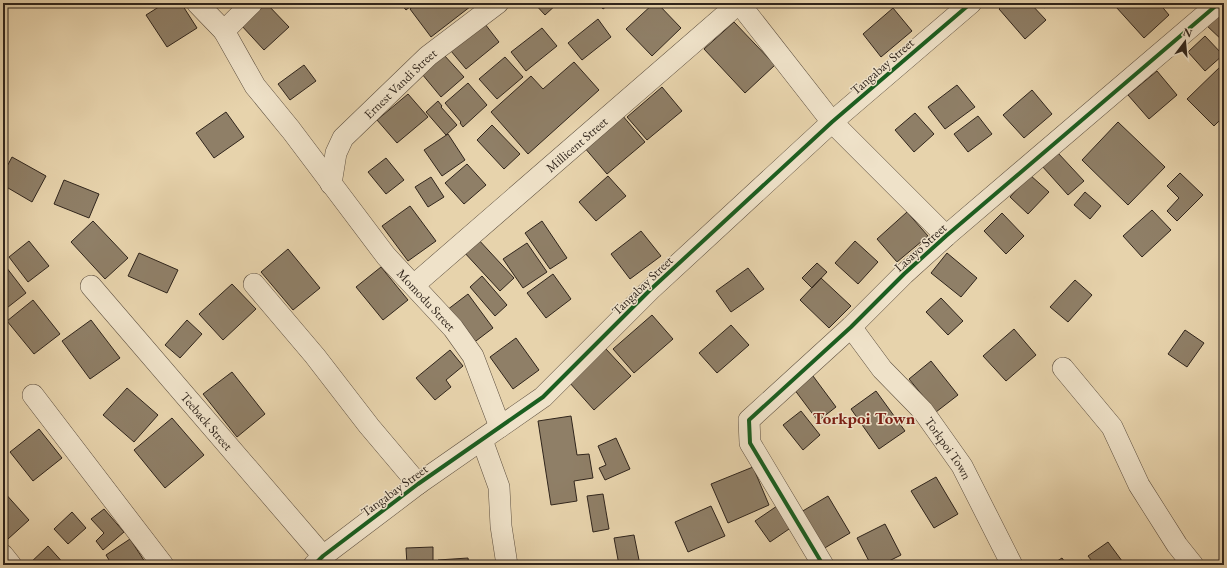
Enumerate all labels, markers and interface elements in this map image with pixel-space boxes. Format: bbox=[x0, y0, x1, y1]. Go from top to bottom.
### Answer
north arrow bbox=[1165, 22, 1205, 62]
text: N bbox=[1182, 24, 1194, 40]
street label: Tangabay Street bbox=[847, 34, 918, 99]
street label: Ernest Vandi Street bbox=[360, 45, 440, 123]
street label: Millicent Street bbox=[542, 113, 611, 176]
street label: Lasayo Street bbox=[890, 219, 950, 275]
street label: Tangabay Street bbox=[608, 252, 677, 319]
street label: Momodu Street bbox=[393, 265, 459, 335]
street label: Teeback Street bbox=[177, 389, 236, 454]
district label: Torkpoi Town bbox=[813, 407, 916, 429]
street label: Torkpoi Town bbox=[921, 414, 976, 483]
street label: Tangabay Street bbox=[358, 460, 431, 520]

